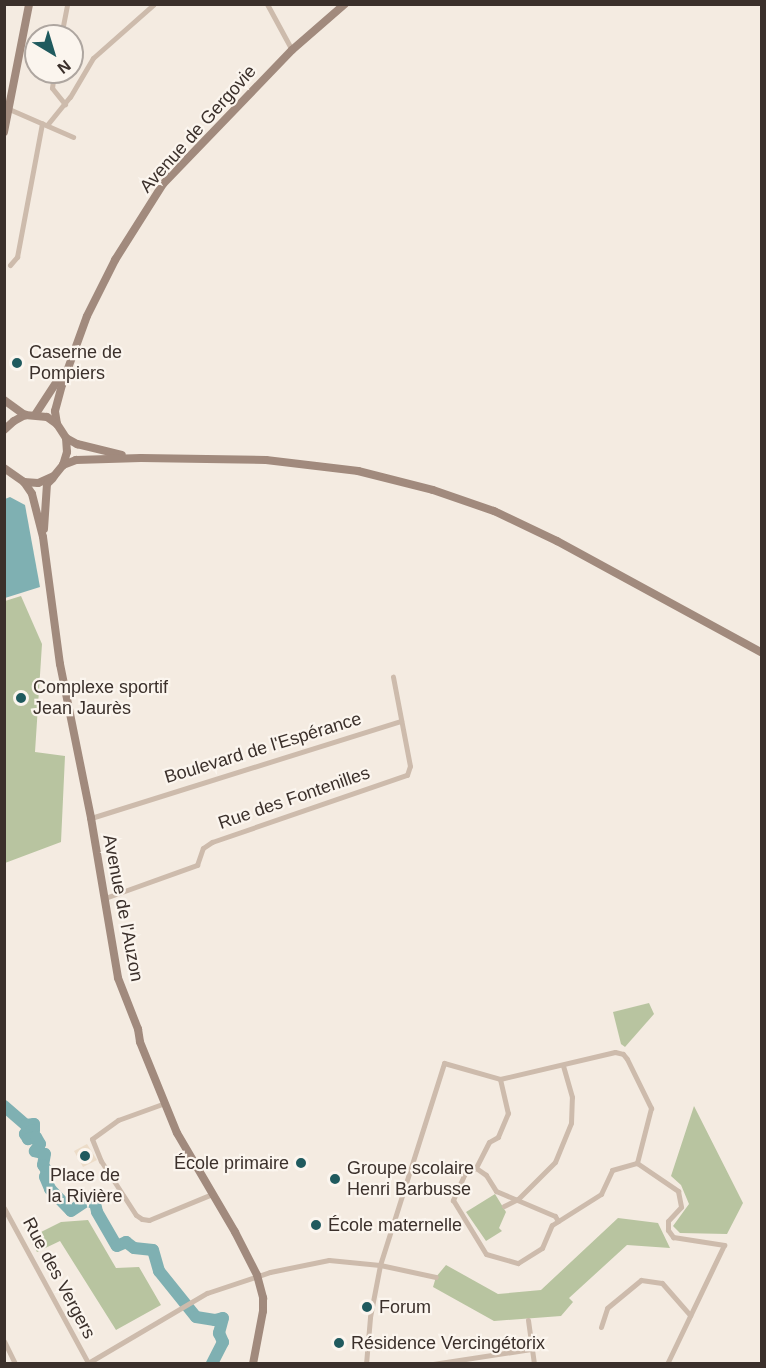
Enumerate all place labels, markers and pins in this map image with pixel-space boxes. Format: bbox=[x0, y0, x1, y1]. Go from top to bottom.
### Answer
place label: Caserne de Pompiers bbox=[29, 342, 122, 385]
marker: Caserne de Pompiers bbox=[10, 356, 24, 370]
place label: Complexe sportif Jean Jaurès bbox=[33, 677, 168, 720]
marker: Complexe sportif Jean Jaurès bbox=[14, 691, 28, 705]
marker: Place de la Rivière bbox=[78, 1149, 92, 1163]
place label: École primaire bbox=[174, 1152, 289, 1174]
marker: École primaire bbox=[294, 1156, 308, 1170]
place label: Groupe scolaire Henri Barbusse bbox=[347, 1158, 474, 1200]
place label: Place de la Rivière bbox=[47, 1165, 123, 1208]
marker: Groupe scolaire Henri Barbusse bbox=[328, 1172, 342, 1186]
place label: École maternelle bbox=[328, 1214, 462, 1236]
marker: École maternelle bbox=[309, 1218, 323, 1232]
place label: Forum bbox=[379, 1296, 431, 1318]
marker: Forum bbox=[360, 1300, 374, 1314]
place label: Résidence Vercingétorix bbox=[351, 1332, 545, 1354]
marker: Résidence Vercingétorix bbox=[332, 1336, 346, 1350]

